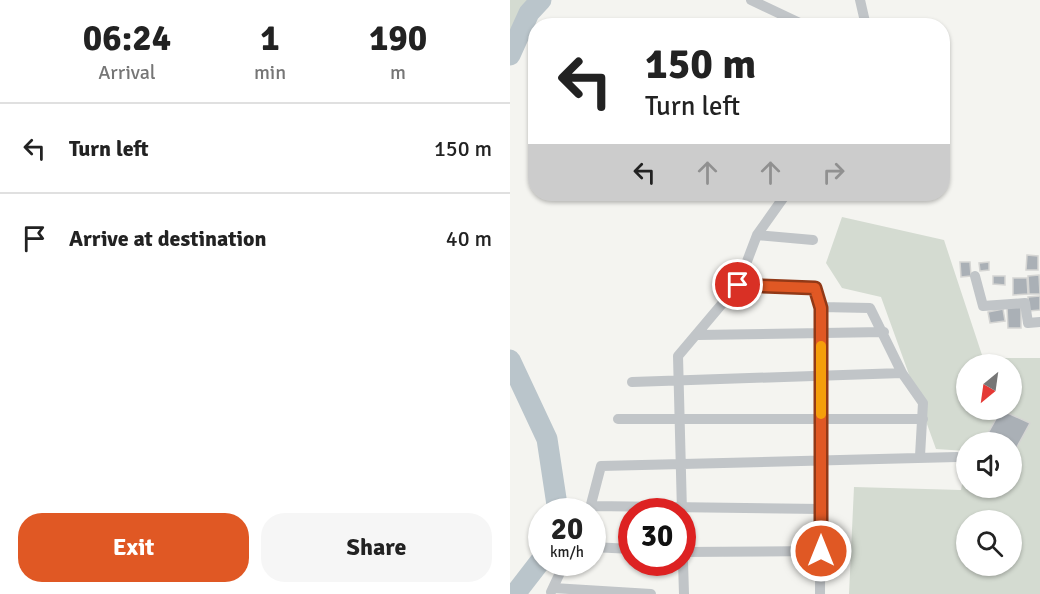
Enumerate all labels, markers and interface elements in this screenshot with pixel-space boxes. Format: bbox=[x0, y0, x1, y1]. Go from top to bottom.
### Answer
text: 06:24 bbox=[83, 16, 171, 61]
text: 1 bbox=[260, 16, 280, 61]
text: 190 bbox=[369, 16, 427, 61]
text: 150 m bbox=[645, 39, 756, 90]
icon: left bbox=[546, 42, 624, 120]
text: Arrival bbox=[98, 60, 156, 85]
text: min bbox=[254, 60, 286, 85]
text: m bbox=[390, 60, 406, 85]
text: Turn left bbox=[645, 90, 740, 123]
icon: left bbox=[18, 132, 51, 165]
text: Turn left bbox=[69, 135, 149, 162]
text: 150 m bbox=[434, 135, 492, 162]
icon: left bbox=[628, 156, 661, 189]
icon: ahead bbox=[691, 156, 724, 189]
icon: ahead bbox=[754, 156, 787, 189]
icon: right bbox=[817, 156, 850, 189]
icon: arrive bbox=[18, 222, 51, 255]
text: Arrive at destination bbox=[69, 225, 266, 252]
text: 40 m bbox=[446, 225, 492, 252]
pin bbox=[712, 259, 763, 310]
icon: arrive bbox=[721, 268, 754, 301]
north arrow bbox=[956, 354, 1022, 420]
map controls bbox=[956, 354, 1022, 576]
button: sound bbox=[956, 432, 1022, 498]
speed limit sign: 30 bbox=[618, 498, 696, 576]
button: search bbox=[956, 510, 1022, 576]
text: 20 bbox=[551, 511, 583, 548]
button: Exit bbox=[18, 513, 249, 582]
button: Share bbox=[261, 513, 492, 582]
position arrow bbox=[789, 519, 853, 583]
text: km/h bbox=[550, 543, 584, 561]

